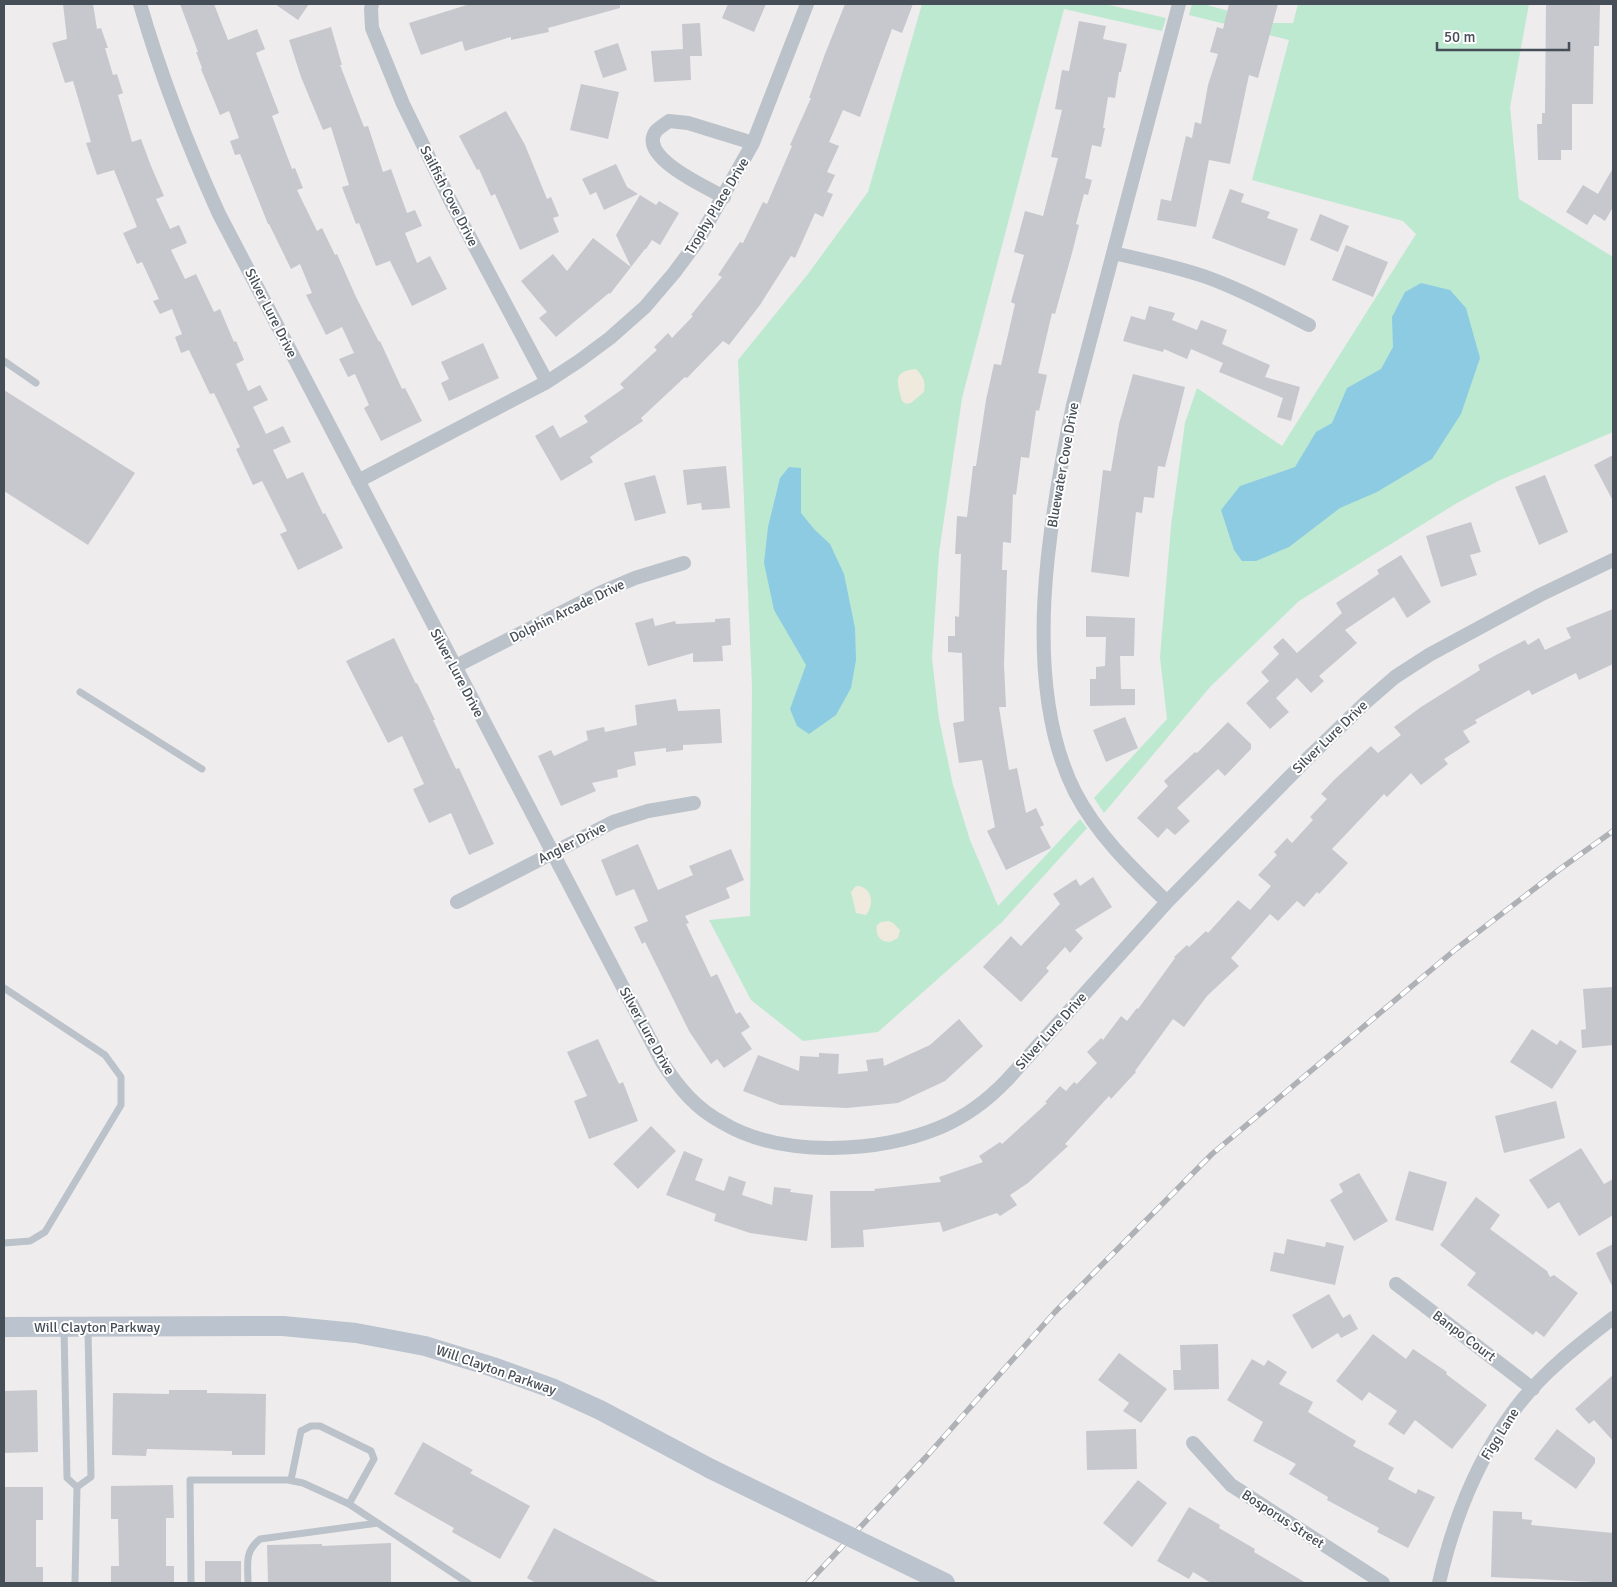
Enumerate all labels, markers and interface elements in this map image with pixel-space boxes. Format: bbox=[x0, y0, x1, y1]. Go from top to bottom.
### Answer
scale bar bbox=[1437, 20, 1570, 52]
text: 50 m bbox=[1444, 28, 1475, 46]
street label: Sailfish Cove Drive bbox=[416, 143, 482, 249]
street label: Trophy Place Drive bbox=[681, 155, 753, 257]
street label: Silver Lure Drive bbox=[241, 266, 301, 360]
street label: Bluewater Cove Drive bbox=[1044, 401, 1082, 529]
street label: Dolphin Arcade Drive bbox=[507, 576, 627, 646]
street label: Silver Lure Drive bbox=[427, 626, 487, 720]
street label: Silver Lure Drive bbox=[1289, 697, 1371, 777]
street label: Angler Drive bbox=[535, 819, 609, 867]
street label: Silver Lure Drive bbox=[616, 984, 678, 1078]
street label: Silver Lure Drive bbox=[1012, 989, 1090, 1073]
street label: Banpo Court bbox=[1429, 1307, 1499, 1365]
street label: Will Clayton Parkway bbox=[34, 1319, 161, 1336]
street label: Will Clayton Parkway bbox=[434, 1341, 559, 1399]
street label: Figg Lane bbox=[1477, 1405, 1523, 1463]
street label: Bosporus Street bbox=[1239, 1486, 1328, 1552]

